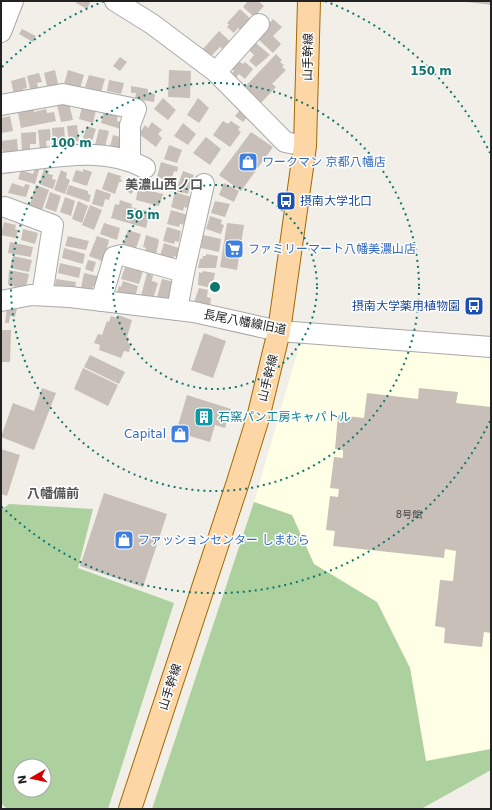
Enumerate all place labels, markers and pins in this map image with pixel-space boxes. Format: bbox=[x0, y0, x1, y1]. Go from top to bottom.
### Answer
shop icon: ワークマン 京都八幡店 bbox=[237, 151, 259, 173]
place label: ワークマン 京都八幡店 bbox=[262, 155, 386, 169]
bus stop icon: 摂南大学北口 bbox=[275, 190, 297, 212]
place label: 摂南大学北口 bbox=[300, 194, 372, 208]
supermarket icon: ファミリーマート八幡美濃山店 bbox=[223, 238, 245, 260]
place label: ファミリーマート八幡美濃山店 bbox=[248, 242, 416, 256]
centre of rings bbox=[208, 280, 222, 294]
bus stop icon: 摂南大学薬用植物園 bbox=[463, 295, 485, 317]
place label: 摂南大学薬用植物園 bbox=[352, 299, 460, 313]
building icon: 石窯パン工房キャパトル bbox=[193, 406, 215, 428]
place label: 石窯パン工房キャパトル bbox=[218, 410, 351, 424]
shop icon: Capital bbox=[169, 423, 191, 445]
place label: Capital bbox=[124, 427, 166, 441]
shop icon: ファッションセンター しまむら bbox=[113, 529, 135, 551]
place label: ファッションセンター しまむら bbox=[138, 533, 310, 547]

